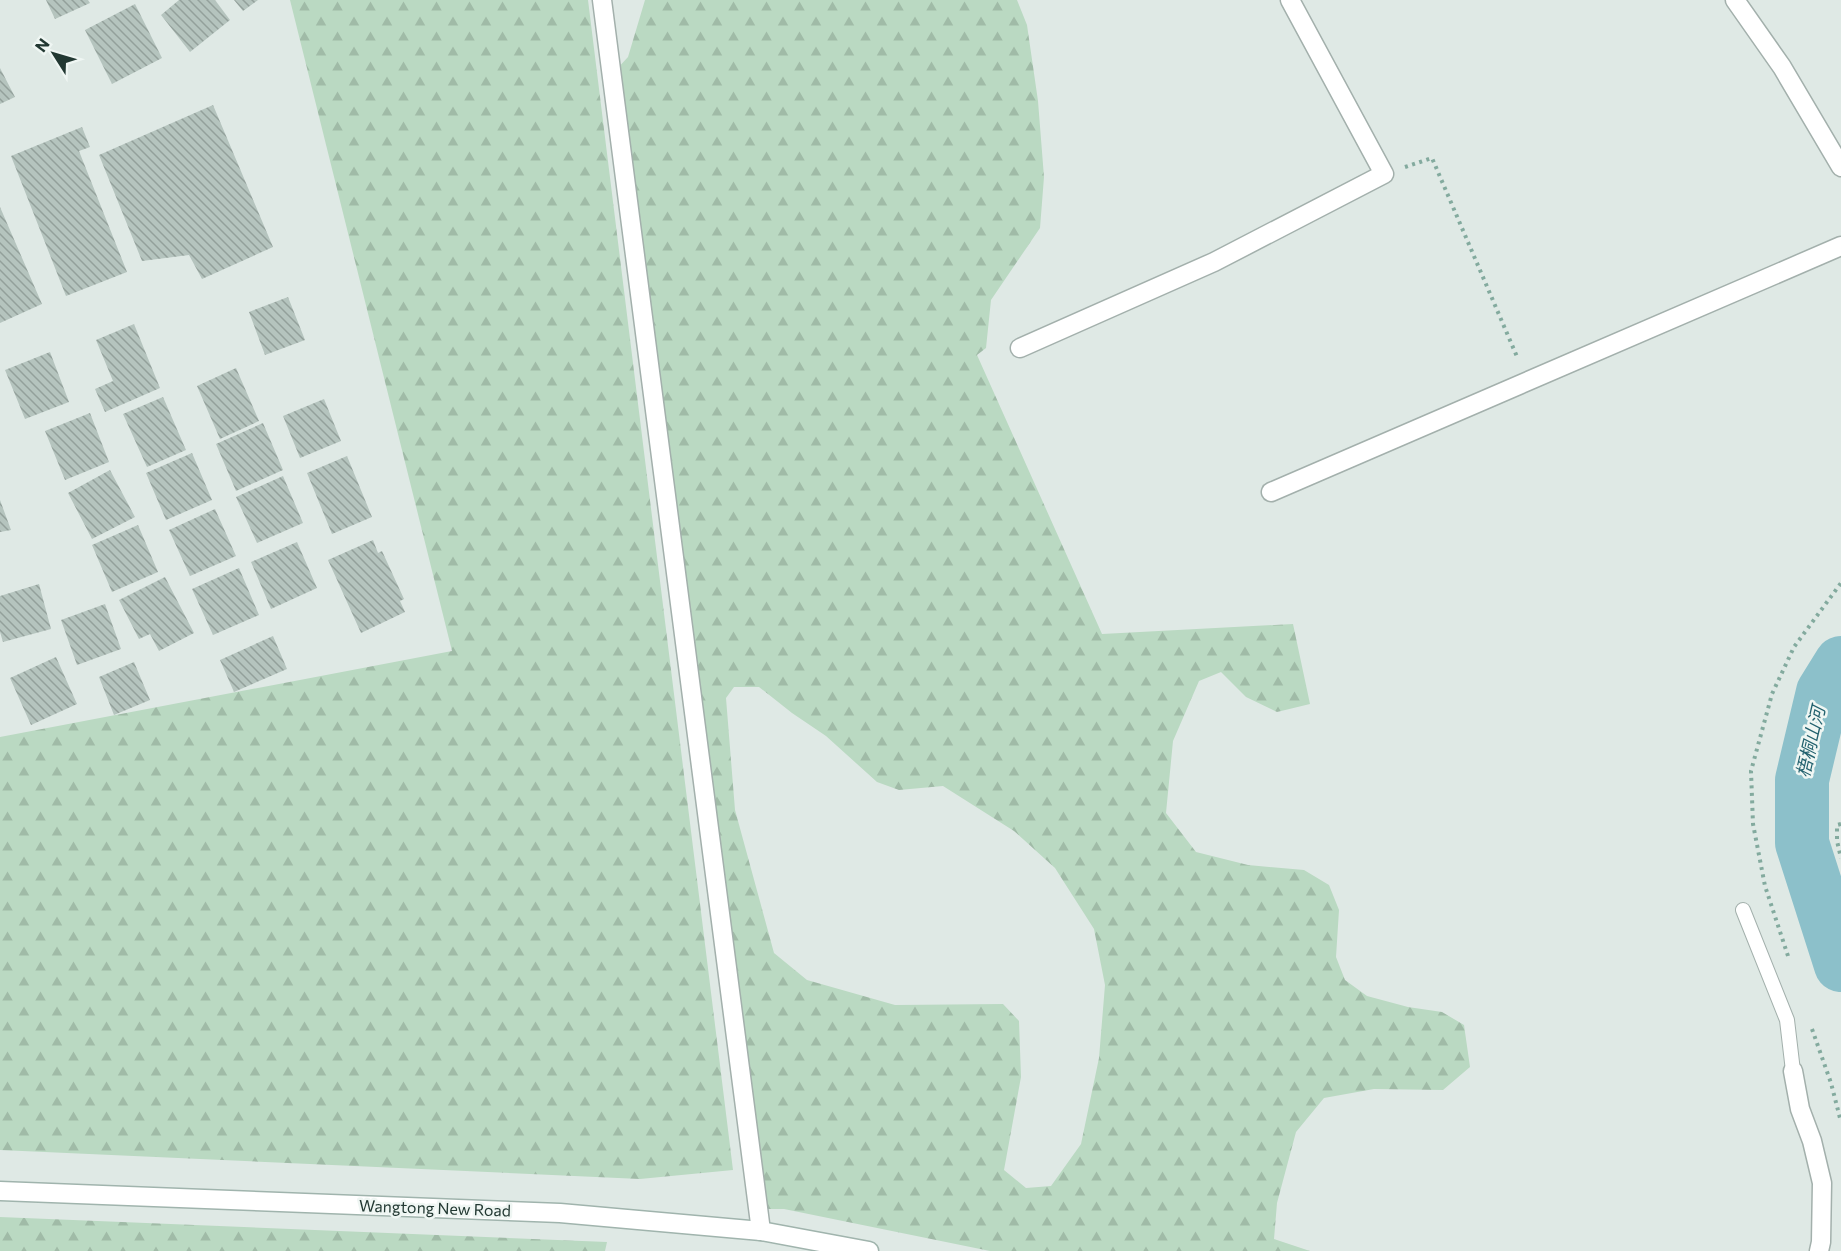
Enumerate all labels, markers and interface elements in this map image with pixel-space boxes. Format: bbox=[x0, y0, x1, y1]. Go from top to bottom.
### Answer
north arrow bbox=[24, 24, 84, 84]
text: N bbox=[30, 34, 53, 55]
water label: 梧桐山河 bbox=[1791, 701, 1830, 779]
street label: Wangtong New Road bbox=[359, 1195, 511, 1220]

